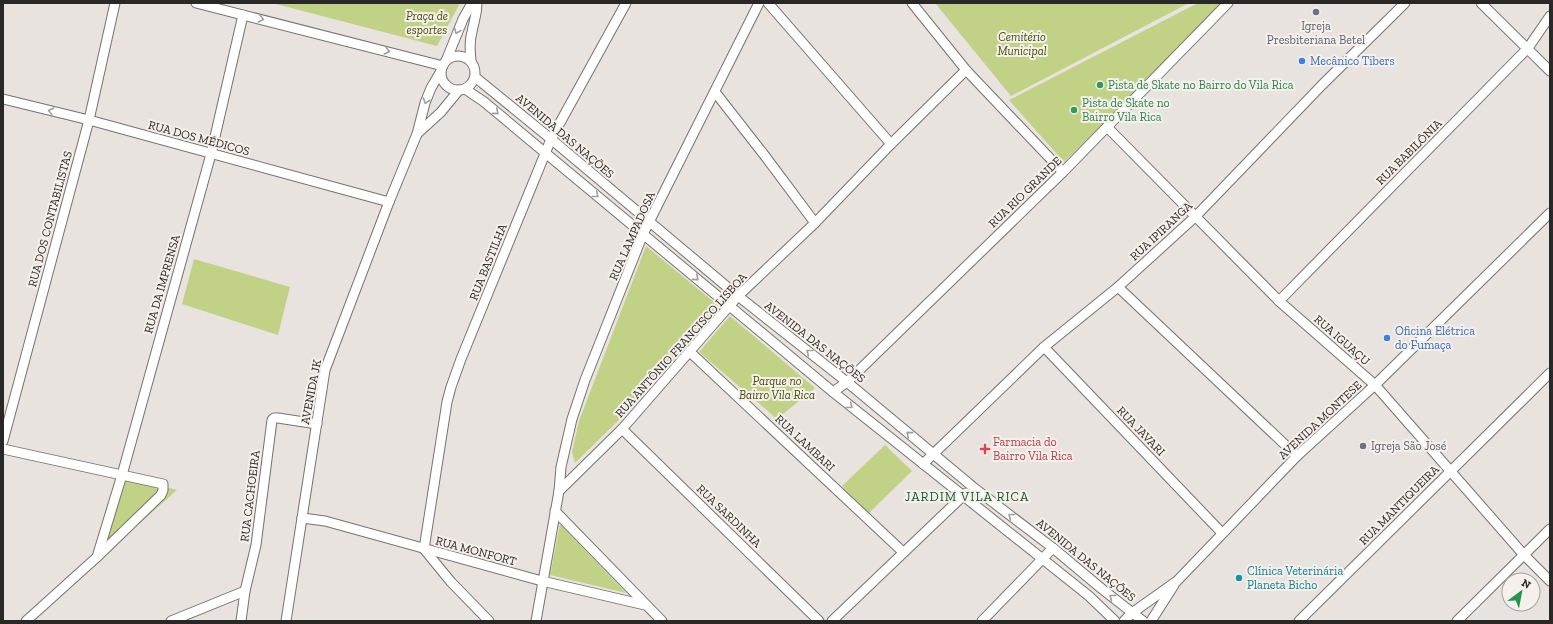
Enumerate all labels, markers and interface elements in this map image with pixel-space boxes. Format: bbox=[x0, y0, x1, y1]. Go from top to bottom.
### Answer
marker: Igreja Presbiteriana Betel bbox=[1311, 7, 1321, 17]
park label: Praça de esportes bbox=[406, 9, 448, 37]
one-way arrow bbox=[257, 15, 264, 23]
place label: Igreja Presbiteriana Betel bbox=[1267, 19, 1365, 47]
one-way arrow bbox=[454, 28, 462, 35]
park label: Cemitério Municipal bbox=[997, 30, 1047, 58]
one-way arrow bbox=[383, 47, 390, 55]
place label: Mecânico Tibers bbox=[1310, 54, 1395, 68]
marker: Mecânico Tibers bbox=[1297, 56, 1307, 66]
place label: Pista de Skate no Bairro do Vila Rica bbox=[1108, 78, 1294, 92]
marker: Pista de Skate no Bairro do Vila Rica bbox=[1095, 80, 1105, 90]
street label: AVENIDA DAS NAÇÕES bbox=[513, 91, 617, 181]
place label: Pista de Skate no Bairro Vila Rica bbox=[1082, 96, 1170, 124]
one-way arrow bbox=[422, 98, 431, 105]
marker: Pista de Skate no Bairro Vila Rica bbox=[1069, 105, 1079, 115]
one-way arrow bbox=[48, 107, 55, 116]
one-way arrow bbox=[491, 107, 499, 114]
street label: RUA BABILÔNIA bbox=[1373, 116, 1445, 188]
street label: RUA DOS MÉDICOS bbox=[147, 117, 251, 158]
street label: RUA DOS CONTABILISTAS bbox=[25, 149, 75, 289]
street label: RUA RIO GRANDE bbox=[986, 154, 1064, 230]
street label: RUA LAMPADOSA bbox=[606, 189, 658, 282]
one-way arrow bbox=[592, 190, 599, 197]
street label: RUA IPIRANGA bbox=[1127, 199, 1195, 263]
street label: RUA BASTILHA bbox=[466, 221, 510, 302]
street label: RUA DA IMPRENSA bbox=[141, 233, 183, 335]
street label: RUA ANTÔNIO FRANCISCO LISBOA bbox=[612, 270, 750, 420]
one-way arrow bbox=[692, 273, 699, 280]
street label: AVENIDA DAS NAÇÕES bbox=[762, 298, 868, 386]
street label: RUA IGUAÇU bbox=[1311, 312, 1373, 368]
place label: Oficina Elétrica do Fumaça bbox=[1395, 324, 1475, 352]
marker: Oficina Elétrica do Fumaça bbox=[1382, 333, 1392, 343]
one-way arrow bbox=[806, 349, 813, 356]
street label: AVENIDA JK bbox=[298, 358, 324, 426]
park label: Parque no Bairro Vila Rica bbox=[739, 374, 815, 402]
street label: AVENIDA MONTESE bbox=[1276, 378, 1364, 462]
one-way arrow bbox=[846, 401, 853, 408]
street label: RUA JAVARI bbox=[1114, 403, 1168, 459]
street label: RUA LAMBARI bbox=[772, 412, 838, 474]
one-way arrow bbox=[907, 432, 914, 439]
place label: Farmacia do Bairro Vila Rica bbox=[993, 435, 1073, 463]
place label: Igreja São José bbox=[1371, 439, 1447, 454]
marker: Igreja São José bbox=[1358, 441, 1368, 451]
marker: Farmacia do Bairro Vila Rica bbox=[980, 444, 990, 454]
street label: RUA CACHOEIRA bbox=[237, 449, 263, 543]
street label: RUA MANTIQUEIRA bbox=[1356, 462, 1442, 548]
street label: RUA SARDINHA bbox=[694, 482, 764, 551]
district label: JARDIM VILA RICA bbox=[905, 489, 1029, 504]
one-way arrow bbox=[1008, 513, 1015, 520]
street label: AVENIDA DAS NAÇÕES bbox=[1034, 516, 1138, 604]
street label: RUA MONFORT bbox=[434, 533, 519, 569]
place label: Clínica Veterinária Planeta Bicho bbox=[1247, 564, 1343, 592]
north arrow bbox=[1501, 572, 1541, 612]
marker: Clínica Veterinária Planeta Bicho bbox=[1234, 573, 1244, 583]
text: N bbox=[1519, 576, 1534, 592]
one-way arrow bbox=[1109, 595, 1116, 602]

